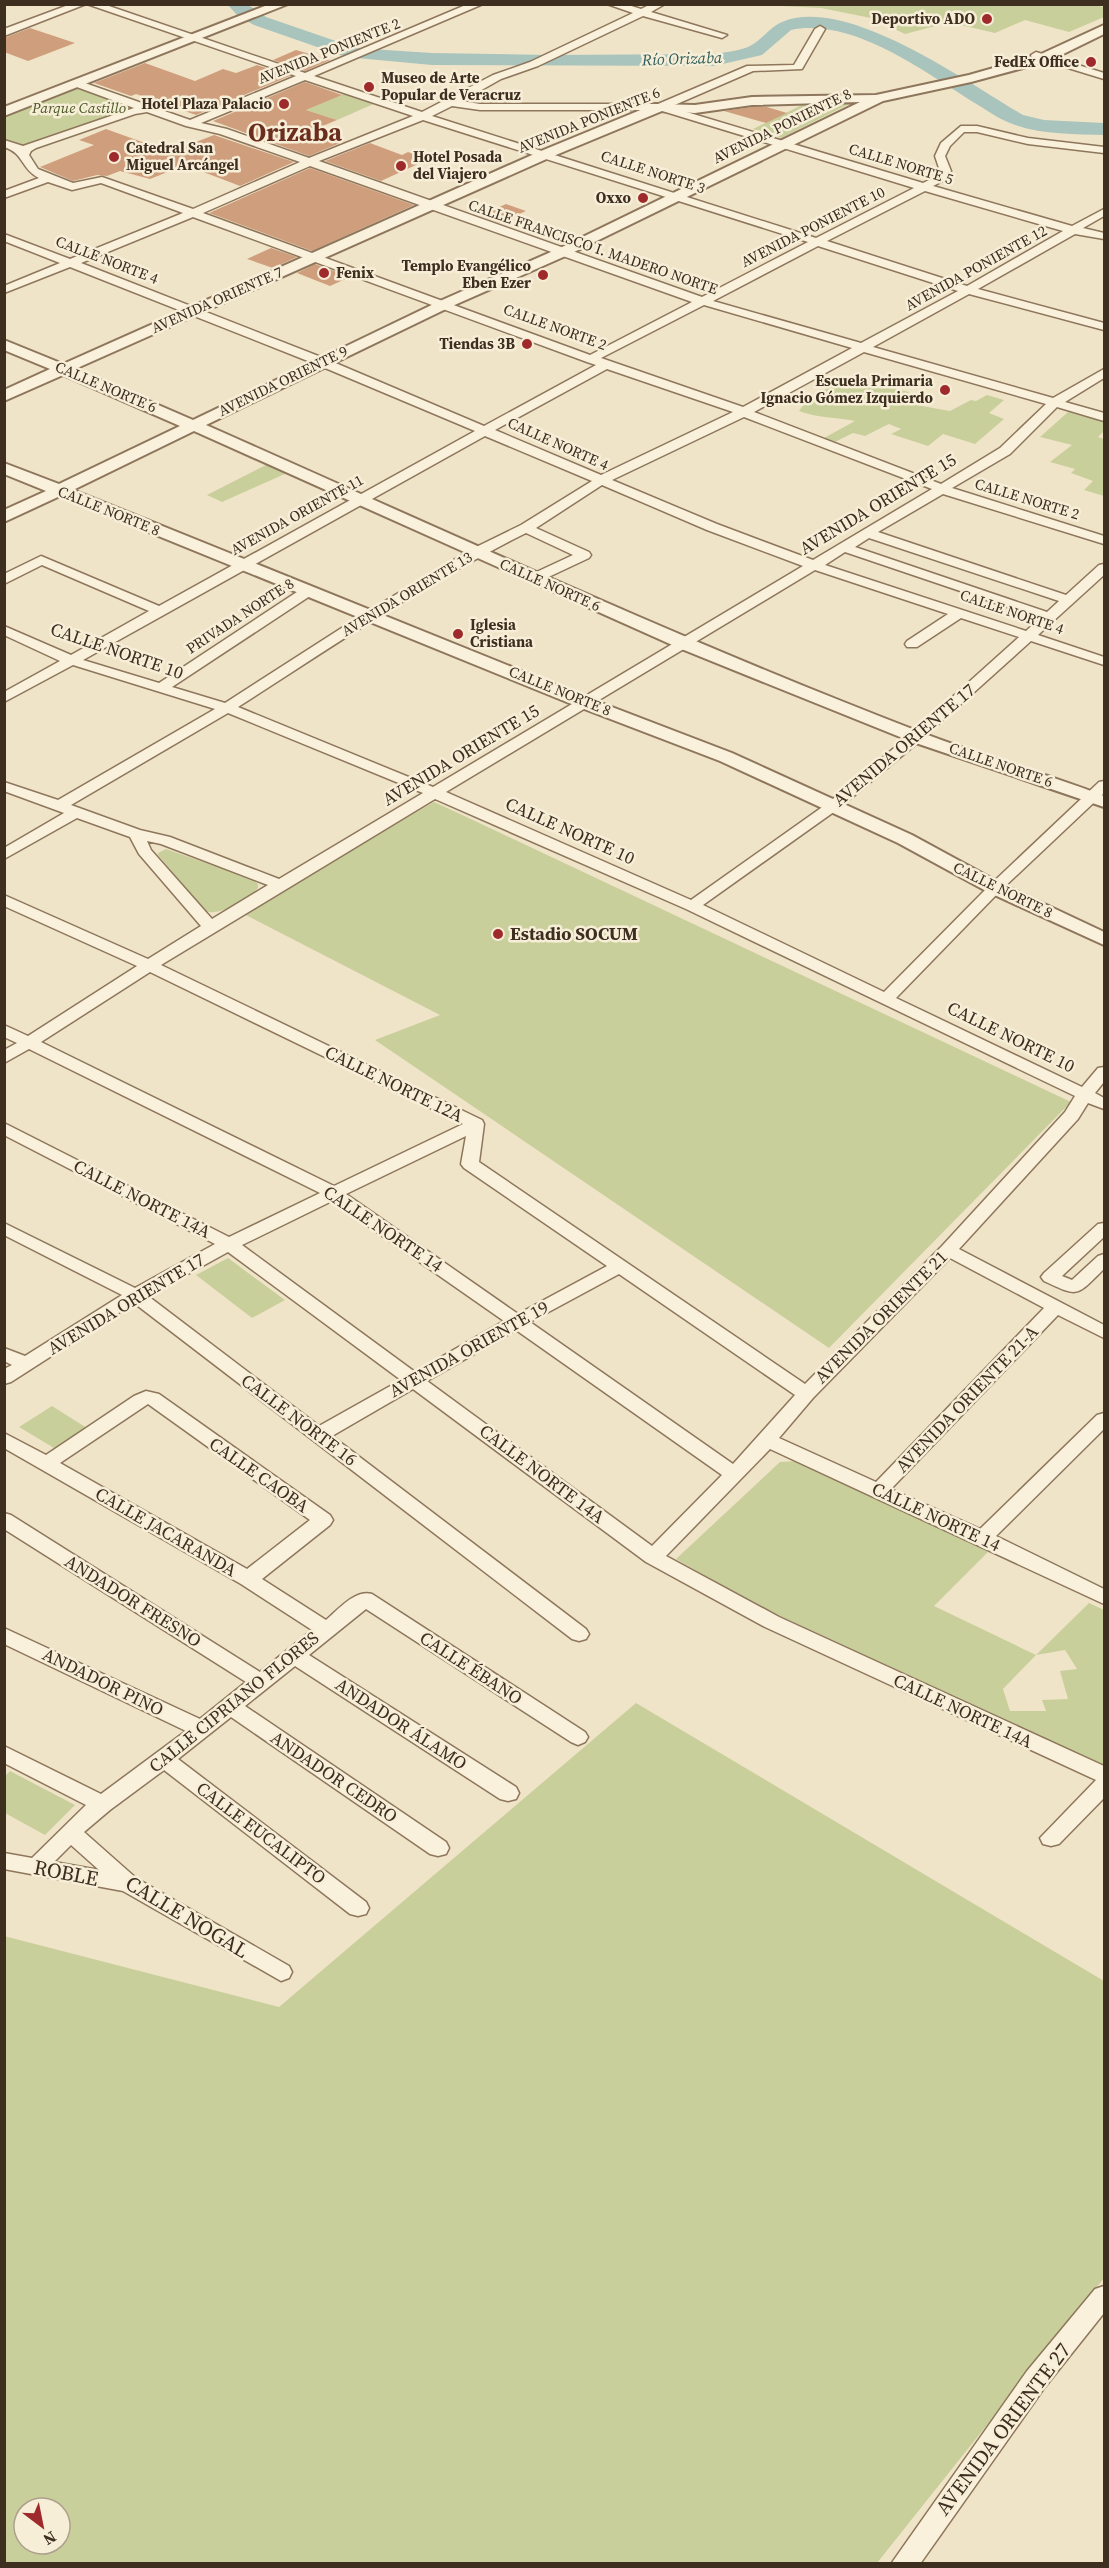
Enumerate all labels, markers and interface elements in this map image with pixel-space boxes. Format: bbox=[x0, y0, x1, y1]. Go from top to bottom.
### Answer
place label: Deportivo ADO bbox=[871, 8, 975, 29]
street label: AVENIDA PONIENTE 2 bbox=[255, 12, 403, 89]
marker: Deportivo ADO bbox=[980, 12, 994, 26]
water label: Río Orizaba bbox=[640, 46, 723, 70]
place label: FedEx Office bbox=[994, 51, 1079, 72]
marker: FedEx Office bbox=[1084, 55, 1098, 69]
place label: Museo de Arte Popular de Veracruz bbox=[381, 67, 521, 105]
marker: Museo de Arte Popular de Veracruz bbox=[362, 80, 376, 94]
street label: AVENIDA PONIENTE 6 bbox=[515, 81, 663, 158]
street label: AVENIDA PONIENTE 8 bbox=[709, 83, 855, 168]
place label: Hotel Plaza Palacio bbox=[141, 93, 273, 114]
park label: Parque Castillo bbox=[31, 97, 126, 118]
marker: Hotel Plaza Palacio bbox=[277, 97, 291, 111]
district label: Orizaba bbox=[248, 114, 342, 150]
place label: Catedral San Miguel Arcángel bbox=[126, 137, 239, 175]
street label: CALLE NORTE 5 bbox=[846, 138, 956, 189]
street label: CALLE NORTE 3 bbox=[598, 145, 708, 198]
place label: Hotel Posada del Viajero bbox=[413, 146, 503, 184]
marker: Catedral San Miguel Arcángel bbox=[107, 150, 121, 164]
marker: Hotel Posada del Viajero bbox=[394, 159, 408, 173]
street label: AVENIDA PONIENTE 10 bbox=[737, 181, 888, 272]
place label: Oxxo bbox=[596, 187, 632, 208]
marker: Oxxo bbox=[636, 191, 650, 205]
street label: CALLE FRANCISCO I. MADERO NORTE bbox=[466, 194, 721, 299]
street label: AVENIDA PONIENTE 12 bbox=[901, 220, 1050, 315]
street label: CALLE NORTE 4 bbox=[53, 230, 162, 289]
place label: Templo Evangélico Eben Ezer bbox=[402, 255, 532, 293]
street label: AVENIDA ORIENTE 7 bbox=[148, 261, 286, 338]
place label: Fenix bbox=[336, 262, 375, 283]
marker: Fenix bbox=[317, 266, 331, 280]
marker: Templo Evangélico Eben Ezer bbox=[536, 268, 550, 282]
street label: CALLE NORTE 2 bbox=[501, 298, 610, 355]
place label: Tiendas 3B bbox=[439, 333, 515, 354]
marker: Tiendas 3B bbox=[520, 337, 534, 351]
street label: AVENIDA ORIENTE 9 bbox=[214, 340, 351, 421]
street label: CALLE NORTE 6 bbox=[52, 356, 160, 417]
place label: Escuela Primaria Ignacio Gómez Izquierdo bbox=[761, 370, 934, 408]
marker: Escuela Primaria Ignacio Gómez Izquierdo bbox=[938, 383, 952, 397]
street label: CALLE NORTE 4 bbox=[504, 412, 612, 475]
street label: AVENIDA ORIENTE 15 bbox=[795, 447, 961, 560]
street label: AVENIDA ORIENTE 11 bbox=[226, 469, 367, 560]
street label: CALLE NORTE 2 bbox=[972, 473, 1082, 524]
street label: CALLE NORTE 8 bbox=[55, 480, 163, 541]
street label: AVENIDA ORIENTE 13 bbox=[337, 546, 476, 641]
street label: CALLE NORTE 6 bbox=[496, 553, 604, 616]
street label: PRIVADA NORTE 8 bbox=[182, 573, 298, 658]
street label: CALLE NORTE 4 bbox=[957, 584, 1067, 639]
place label: Iglesia Cristiana bbox=[470, 614, 534, 652]
street label: CALLE NORTE 10 bbox=[47, 616, 187, 685]
marker: Iglesia Cristiana bbox=[451, 627, 465, 641]
street label: CALLE NORTE 8 bbox=[506, 660, 614, 721]
street label: AVENIDA ORIENTE 17 bbox=[827, 677, 980, 812]
street label: AVENIDA ORIENTE 15 bbox=[378, 698, 544, 811]
street label: CALLE NORTE 6 bbox=[946, 737, 1056, 792]
street label: CALLE NORTE 10 bbox=[502, 791, 639, 870]
street label: CALLE NORTE 8 bbox=[950, 856, 1057, 923]
place label: Estadio SOCUM bbox=[510, 921, 638, 946]
marker: Estadio SOCUM bbox=[491, 927, 505, 941]
street label: CALLE NORTE 10 bbox=[943, 995, 1079, 1078]
street label: CALLE NORTE 12A bbox=[321, 1039, 468, 1128]
street label: CALLE NORTE 14A bbox=[69, 1153, 215, 1244]
street label: CALLE NORTE 14 bbox=[319, 1179, 448, 1278]
street label: AVENIDA ORIENTE 21 bbox=[808, 1244, 953, 1389]
street label: AVENIDA ORIENTE 17 bbox=[43, 1247, 209, 1360]
street label: AVENIDA ORIENTE 19 bbox=[384, 1294, 553, 1403]
street label: AVENIDA ORIENTE 21-A bbox=[890, 1319, 1044, 1478]
street label: CALLE NORTE 16 bbox=[236, 1368, 362, 1471]
street label: CALLE NORTE 14A bbox=[474, 1418, 610, 1529]
street label: CALLE CAOBA bbox=[204, 1431, 314, 1518]
street label: CALLE NORTE 14 bbox=[868, 1476, 1005, 1557]
street label: CALLE JACARANDA bbox=[91, 1481, 242, 1582]
street label: ANDADOR FRESNO bbox=[60, 1548, 206, 1653]
street label: CALLE CIPRIANO FLORES bbox=[143, 1625, 324, 1778]
street label: CALLE ÉBANO bbox=[415, 1625, 528, 1710]
street label: ANDADOR PINO bbox=[38, 1641, 168, 1722]
street label: CALLE NORTE 14A bbox=[889, 1667, 1037, 1754]
street label: ANDADOR ÁLAMO bbox=[331, 1672, 472, 1776]
street label: ANDADOR CEDRO bbox=[266, 1725, 403, 1828]
street label: CALLE EUCALIPTO bbox=[191, 1776, 331, 1890]
street label: ROBLE bbox=[31, 1852, 101, 1893]
street label: CALLE NOGAL bbox=[120, 1868, 254, 1965]
street label: AVENIDA ORIENTE 27 bbox=[928, 2337, 1077, 2521]
north arrow bbox=[12, 2496, 72, 2556]
text: N bbox=[39, 2526, 61, 2551]

